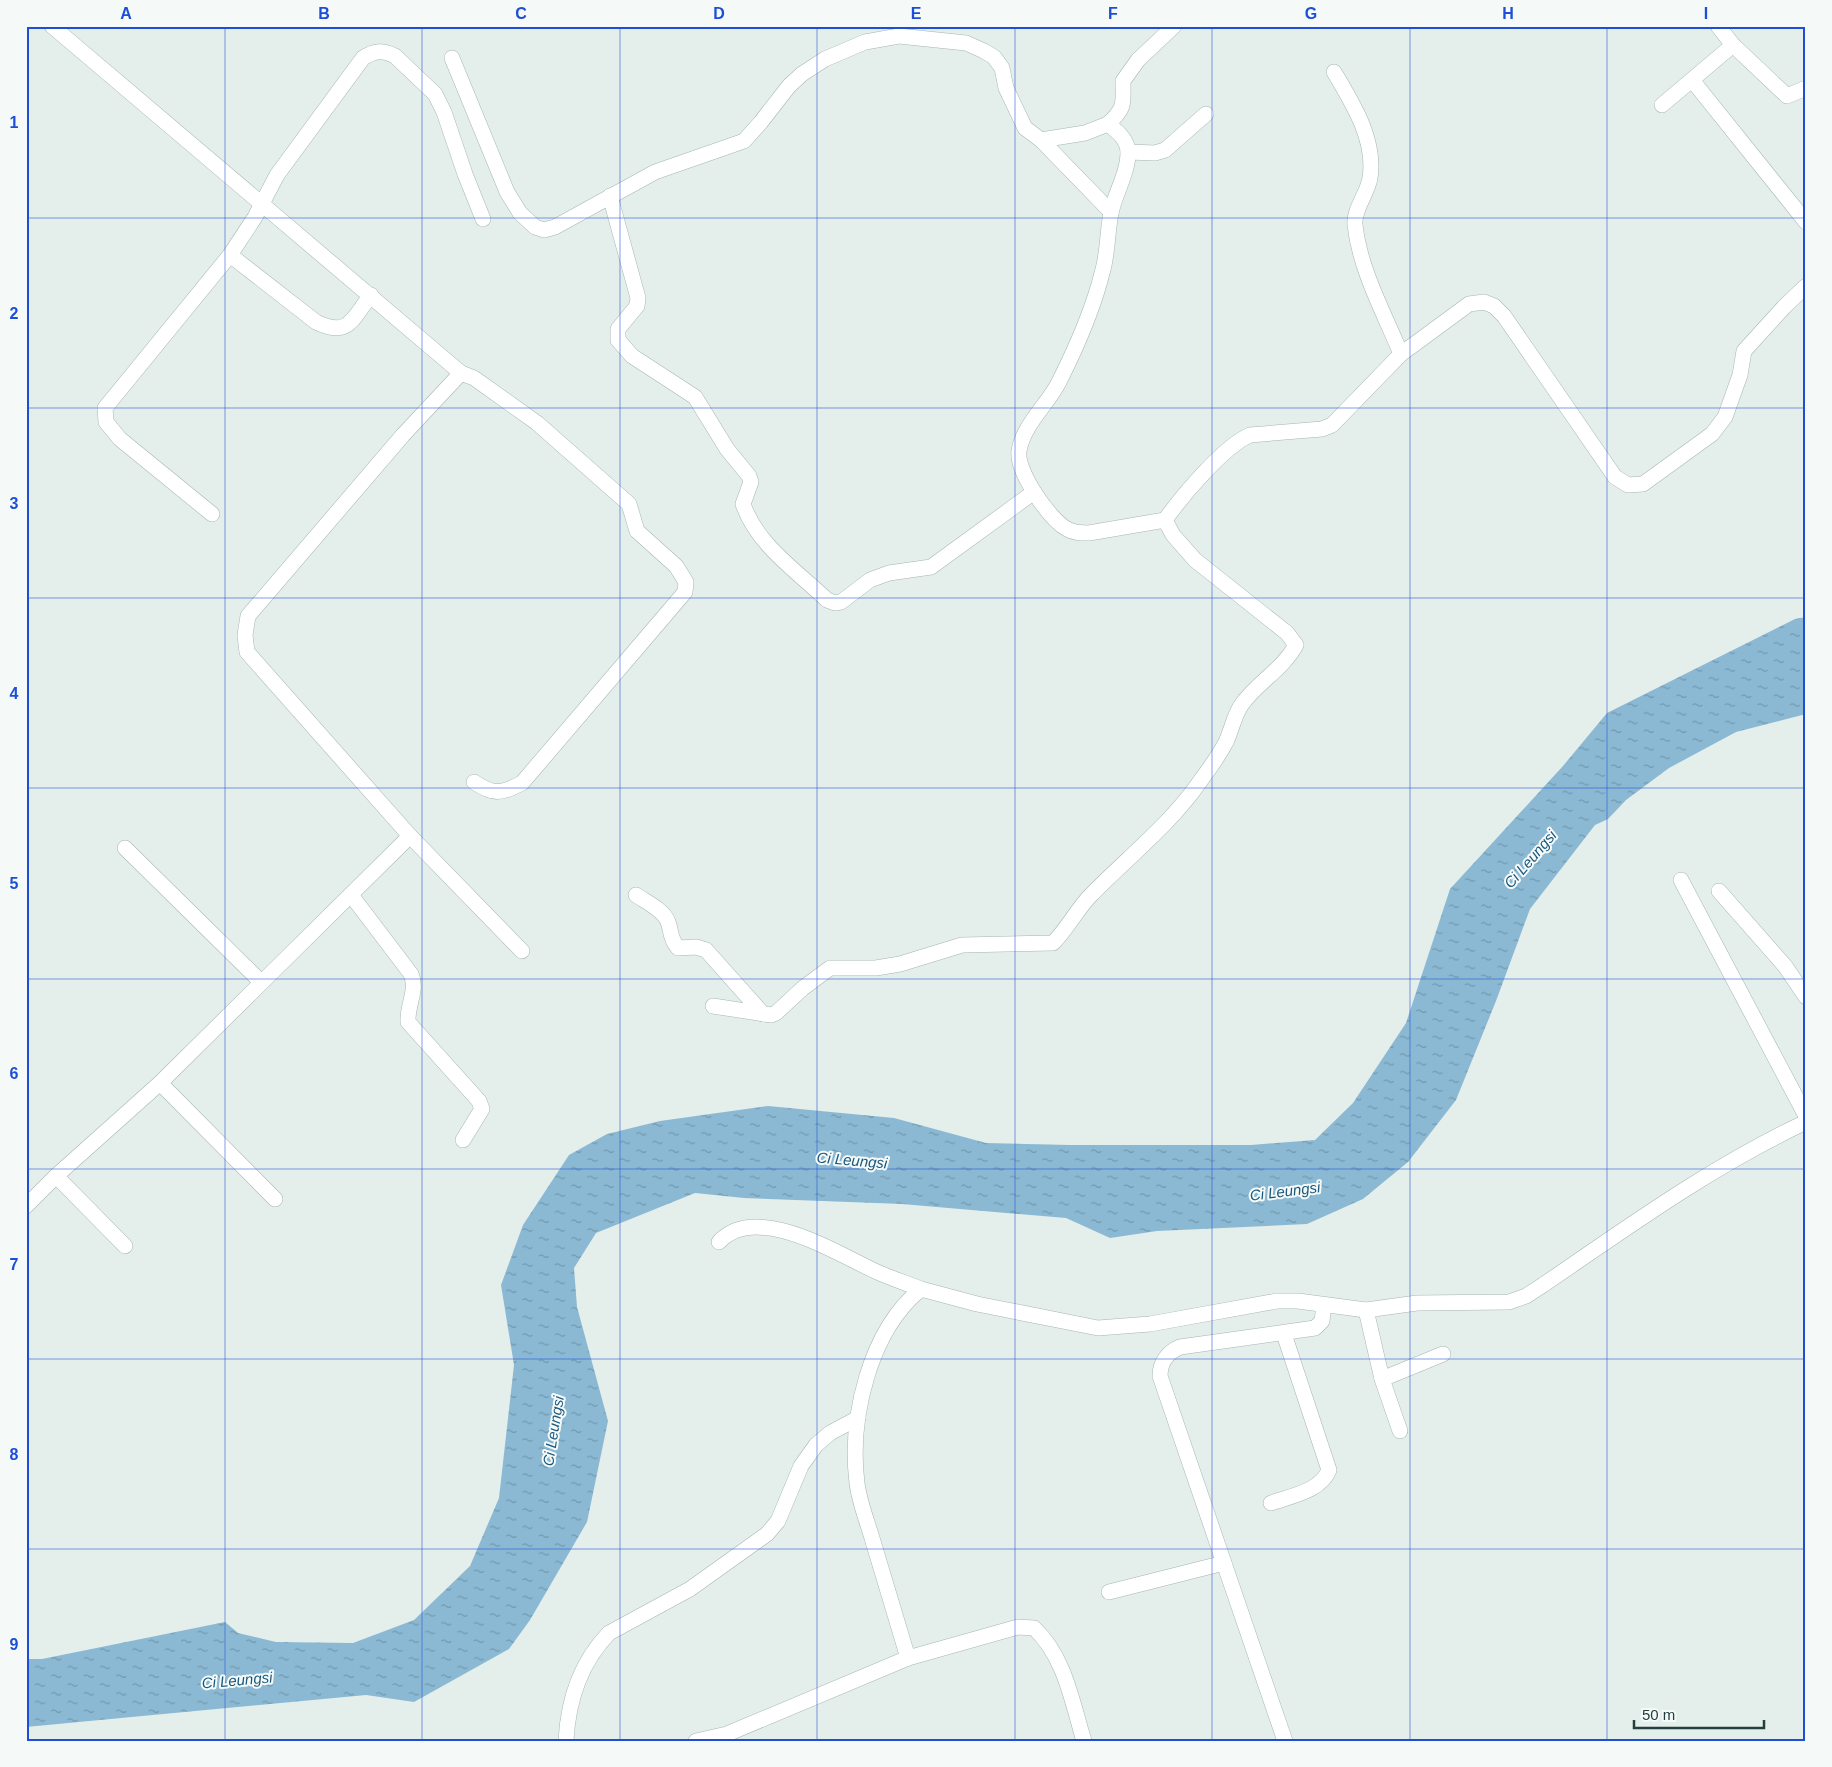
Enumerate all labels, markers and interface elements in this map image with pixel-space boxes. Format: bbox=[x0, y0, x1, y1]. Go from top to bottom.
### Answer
text: A bbox=[120, 5, 132, 22]
text: B bbox=[318, 5, 330, 22]
text: C bbox=[515, 5, 527, 22]
text: D bbox=[713, 5, 725, 22]
text: E bbox=[911, 5, 922, 22]
text: F bbox=[1108, 5, 1118, 22]
text: G bbox=[1305, 5, 1317, 22]
text: H bbox=[1502, 5, 1514, 22]
text: I bbox=[1704, 5, 1708, 22]
text: 1 bbox=[10, 114, 19, 131]
text: 2 bbox=[10, 305, 19, 322]
text: 3 bbox=[10, 495, 19, 512]
text: 4 bbox=[10, 685, 19, 702]
water label: Ci Leungsi bbox=[1500, 826, 1560, 891]
text: 5 bbox=[10, 875, 19, 892]
text: 6 bbox=[10, 1065, 19, 1082]
water label: Ci Leungsi bbox=[816, 1148, 889, 1172]
water label: Ci Leungsi bbox=[1249, 1178, 1322, 1204]
text: 7 bbox=[10, 1256, 19, 1273]
water label: Ci Leungsi bbox=[539, 1394, 567, 1467]
text: 8 bbox=[10, 1446, 19, 1463]
text: 9 bbox=[10, 1636, 19, 1653]
water label: Ci Leungsi bbox=[201, 1668, 274, 1692]
scale bar bbox=[1634, 1697, 1764, 1729]
text: 50 m bbox=[1642, 1706, 1675, 1723]

